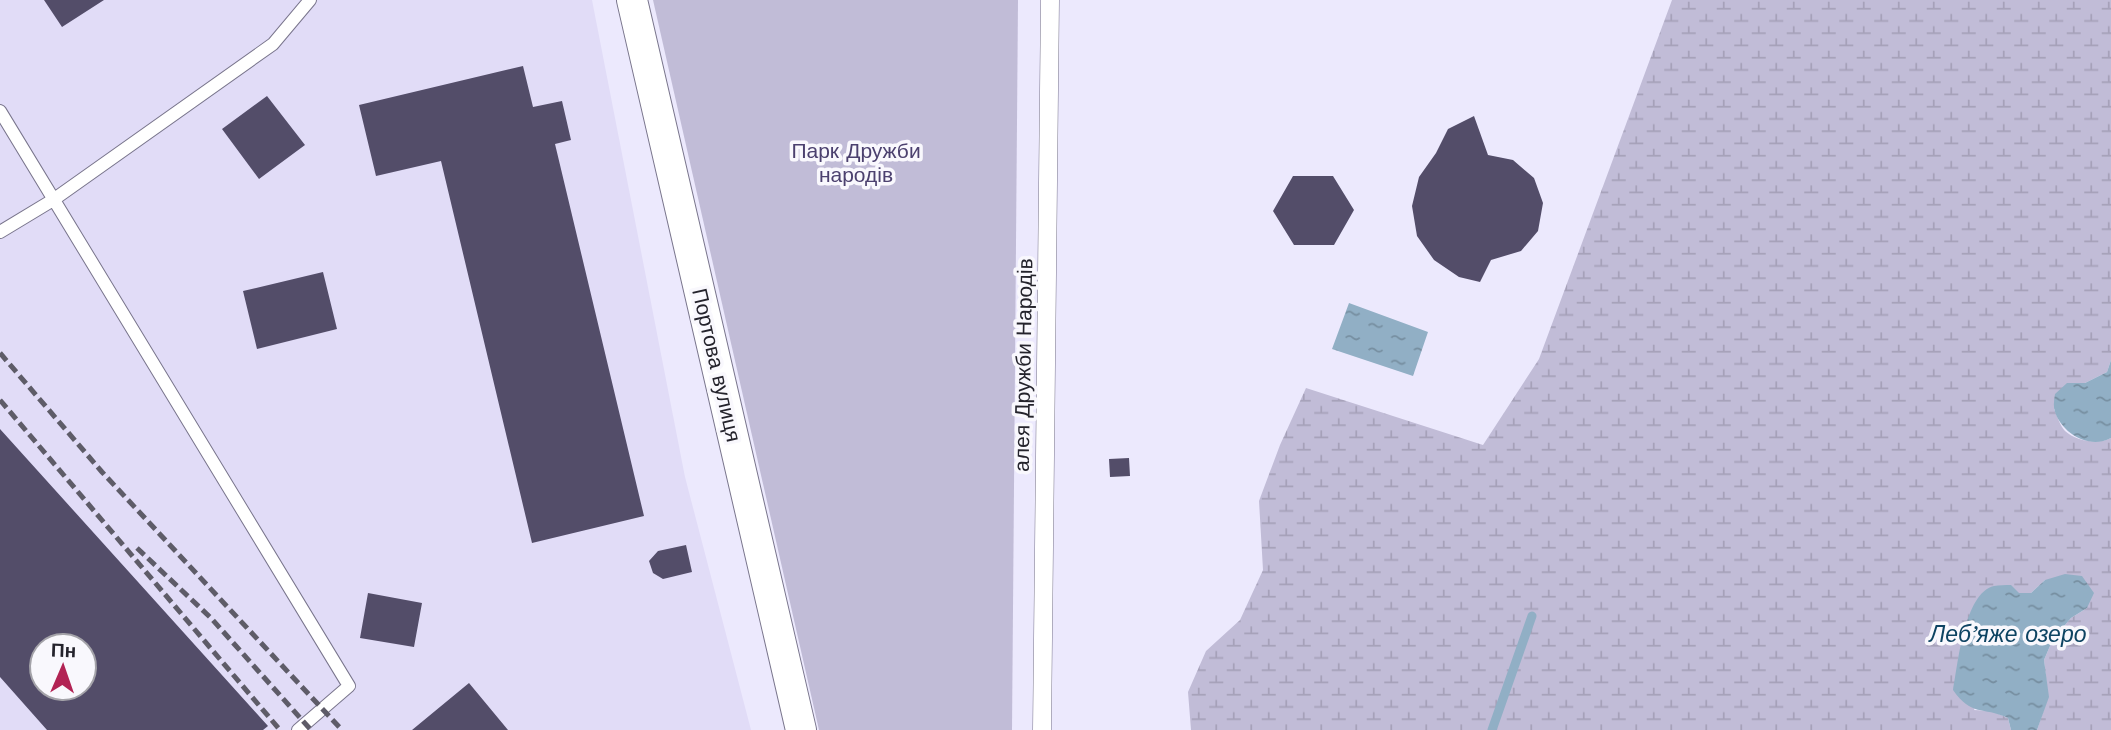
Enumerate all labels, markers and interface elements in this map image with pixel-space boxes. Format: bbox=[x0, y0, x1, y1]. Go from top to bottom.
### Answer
park label: Парк Дружби народів bbox=[791, 138, 921, 187]
street label: алея Дружби Народів bbox=[1009, 258, 1037, 472]
street label: Портова вулиця bbox=[687, 286, 747, 444]
water label: Леб’яже озеро bbox=[1927, 621, 2087, 648]
north arrow bbox=[28, 632, 98, 702]
text: Пн bbox=[51, 639, 77, 662]

